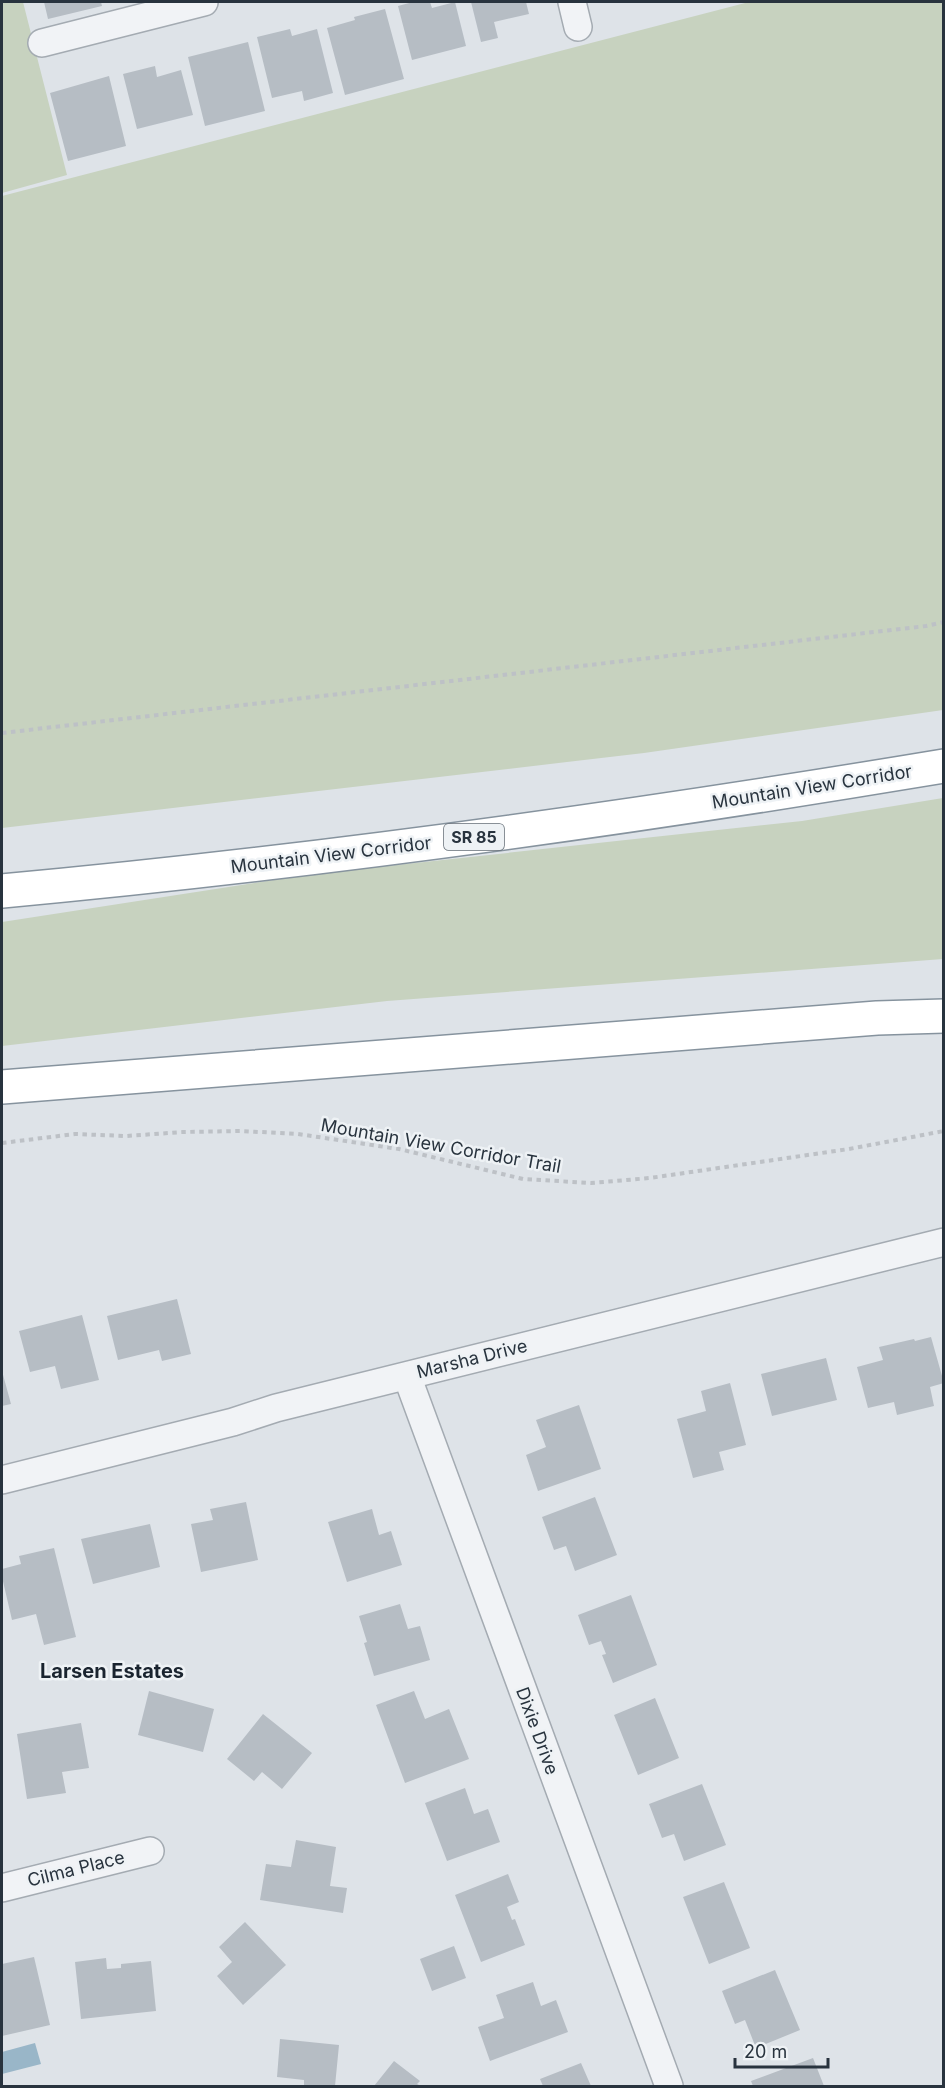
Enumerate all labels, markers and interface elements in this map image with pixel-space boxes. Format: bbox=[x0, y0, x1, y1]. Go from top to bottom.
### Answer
street label: Mountain View Corridor bbox=[710, 760, 914, 813]
road number: SR 85 bbox=[444, 824, 504, 850]
street label: Mountain View Corridor bbox=[229, 832, 433, 877]
street label: Mountain View Corridor Trail bbox=[319, 1114, 563, 1177]
street label: Marsha Drive bbox=[414, 1335, 529, 1382]
district label: Larsen Estates bbox=[40, 1659, 184, 1683]
street label: Dixie Drive bbox=[512, 1684, 563, 1778]
street label: Cilma Place bbox=[25, 1846, 127, 1891]
scale bar bbox=[735, 2031, 828, 2069]
text: 20 m bbox=[744, 2041, 787, 2062]

